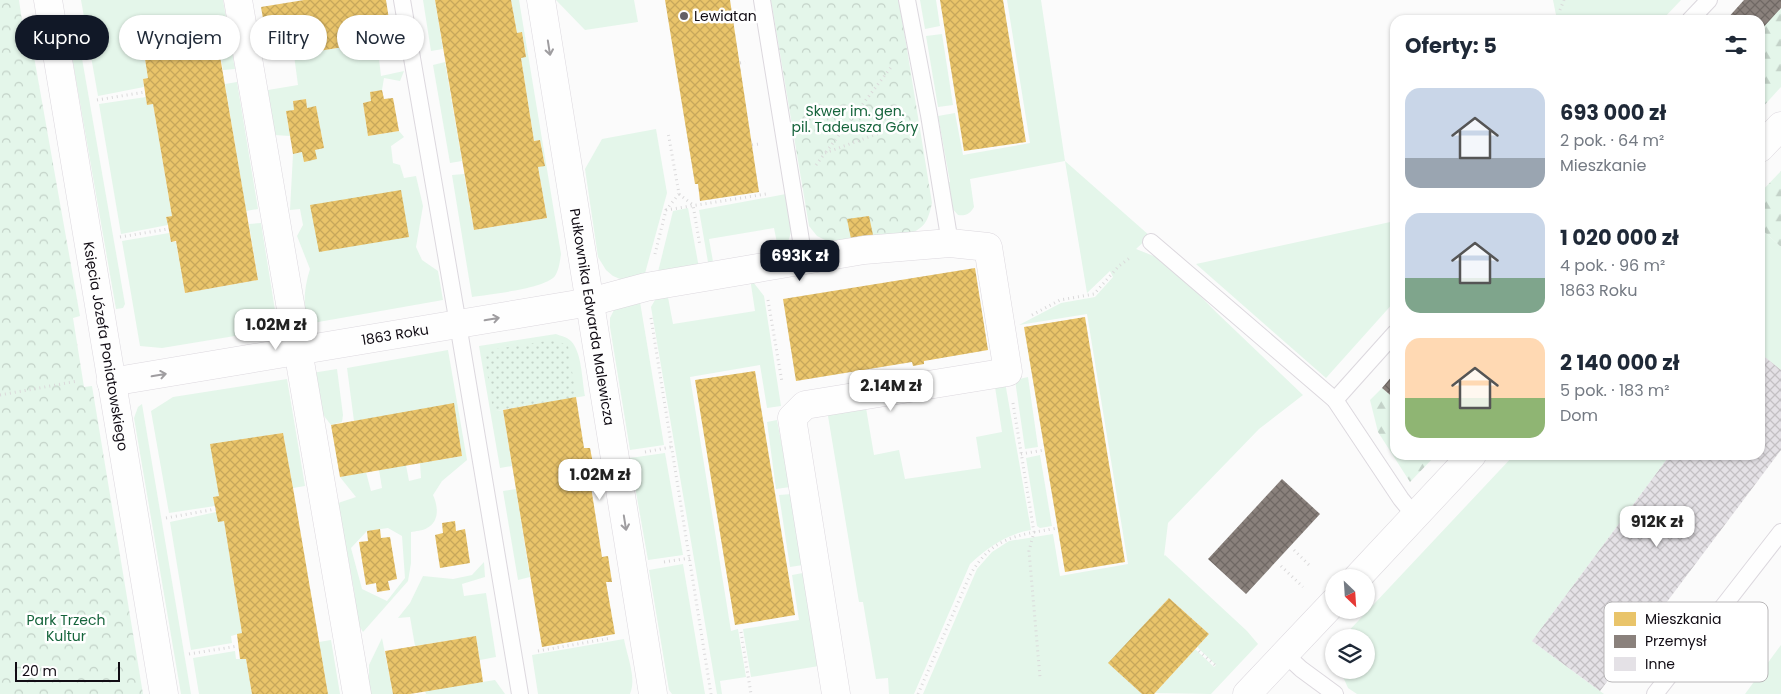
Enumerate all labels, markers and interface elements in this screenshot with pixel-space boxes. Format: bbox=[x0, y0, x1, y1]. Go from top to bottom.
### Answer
place label: Lewiatan bbox=[694, 6, 757, 26]
marker: Lewiatan bbox=[678, 10, 690, 22]
chip: Kupno bbox=[15, 15, 109, 60]
chip: Wynajem bbox=[119, 15, 240, 60]
chip: Filtry bbox=[250, 15, 327, 60]
chip: Nowe bbox=[337, 15, 424, 60]
text: Oferty: 5 bbox=[1405, 31, 1497, 60]
icon: filters bbox=[1722, 31, 1750, 59]
one-way arrow bbox=[544, 40, 554, 56]
text: 693 000 zł bbox=[1560, 98, 1666, 127]
park label: Skwer im. gen. pil. Tadeusza Góry bbox=[791, 101, 919, 137]
icon: home bbox=[1445, 108, 1505, 168]
text: 2 pok. · 64 m² bbox=[1560, 129, 1664, 152]
text: Mieszkanie bbox=[1560, 154, 1646, 177]
street label: Pułkownika Edwarda Malewicza bbox=[565, 207, 620, 427]
text: 1 020 000 zł bbox=[1560, 223, 1679, 252]
icon: home bbox=[1445, 233, 1505, 293]
street label: Księcia Józefa Poniatowskiego bbox=[79, 240, 133, 452]
pin: 693K zł bbox=[754, 240, 846, 282]
text: 693K zł bbox=[771, 244, 829, 267]
text: 4 pok. · 96 m² bbox=[1560, 254, 1665, 277]
text: 1863 Roku bbox=[1560, 279, 1638, 302]
pin: 1.02M zł bbox=[224, 308, 328, 351]
text: 1.02M zł bbox=[245, 313, 307, 336]
one-way arrow bbox=[483, 313, 499, 323]
street label: 1863 Roku bbox=[360, 319, 430, 350]
text: 2 140 000 zł bbox=[1560, 348, 1679, 377]
icon: home bbox=[1445, 358, 1505, 418]
one-way arrow bbox=[151, 369, 167, 379]
pin: 2.14M zł bbox=[839, 370, 943, 412]
text: 2.14M zł bbox=[860, 374, 922, 397]
text: 5 pok. · 183 m² bbox=[1560, 379, 1670, 402]
text: Dom bbox=[1560, 404, 1598, 427]
pin: 1.02M zł bbox=[548, 458, 652, 501]
text: 1.02M zł bbox=[569, 463, 631, 486]
pin: 912K zł bbox=[1611, 506, 1703, 548]
text: 912K zł bbox=[1631, 510, 1683, 533]
one-way arrow bbox=[621, 514, 631, 530]
north arrow bbox=[1325, 569, 1375, 619]
map controls bbox=[1325, 569, 1375, 679]
legend bbox=[1604, 602, 1768, 682]
text: Mieszkania bbox=[1645, 609, 1721, 629]
park label: Park Trzech Kultur bbox=[26, 610, 106, 646]
button: layers bbox=[1325, 629, 1375, 679]
text: Przemysł bbox=[1645, 631, 1707, 651]
text: Inne bbox=[1645, 654, 1675, 674]
scale bar bbox=[15, 659, 120, 682]
text: 20 m bbox=[22, 661, 57, 681]

